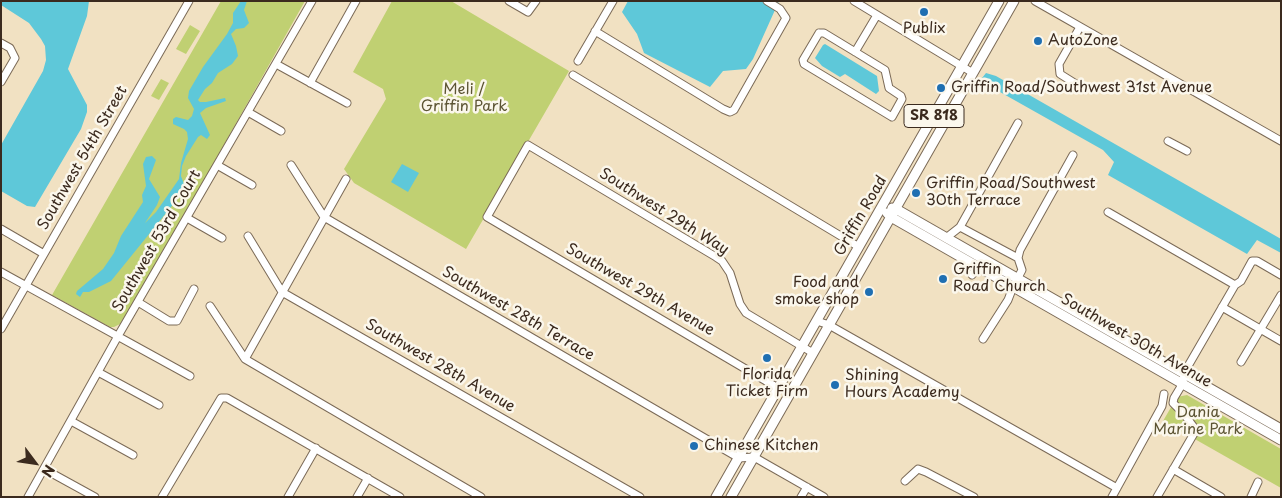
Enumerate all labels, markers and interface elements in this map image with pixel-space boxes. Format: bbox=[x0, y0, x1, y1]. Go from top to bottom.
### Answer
marker: Publix bbox=[918, 6, 930, 18]
place label: Publix bbox=[903, 20, 945, 38]
place label: AutoZone bbox=[1048, 32, 1118, 50]
marker: AutoZone bbox=[1032, 35, 1044, 47]
place label: Griffin Road/Southwest 31st Avenue bbox=[951, 79, 1212, 97]
park label: Meli / Griffin Park bbox=[421, 81, 507, 116]
marker: Griffin Road/Southwest 31st Avenue bbox=[935, 82, 947, 94]
street label: Southwest 54th Street bbox=[34, 83, 132, 233]
road number: SR 818 bbox=[904, 104, 964, 128]
street label: Southwest 29th Way bbox=[596, 165, 732, 259]
street label: Southwest 53rd Court bbox=[109, 167, 205, 315]
street label: Griffin Road bbox=[831, 173, 891, 259]
place label: Griffin Road/Southwest 30th Terrace bbox=[926, 175, 1096, 210]
marker: Griffin Road/Southwest 30th Terrace bbox=[910, 187, 922, 199]
street label: Southwest 29th Avenue bbox=[563, 240, 717, 340]
place label: Griffin Road Church bbox=[953, 261, 1046, 296]
street label: Southwest 28th Terrace bbox=[439, 263, 597, 365]
marker: Griffin Road Church bbox=[937, 273, 949, 285]
place label: Food and smoke shop bbox=[775, 274, 859, 309]
marker: Food and smoke shop bbox=[863, 286, 875, 298]
street label: Southwest 30th Avenue bbox=[1057, 290, 1215, 392]
street label: Southwest 28th Avenue bbox=[362, 316, 518, 416]
marker: Florida Ticket Firm bbox=[761, 352, 773, 364]
place label: Florida Ticket Firm bbox=[726, 366, 808, 401]
place label: Shining Hours Academy bbox=[845, 367, 960, 402]
marker: Shining Hours Academy bbox=[829, 379, 841, 391]
park label: Dania Marine Park bbox=[1153, 404, 1243, 439]
place label: Chinese Kitchen bbox=[704, 437, 819, 455]
north arrow bbox=[10, 438, 60, 488]
marker: Chinese Kitchen bbox=[688, 440, 700, 452]
text: N bbox=[36, 461, 60, 481]

